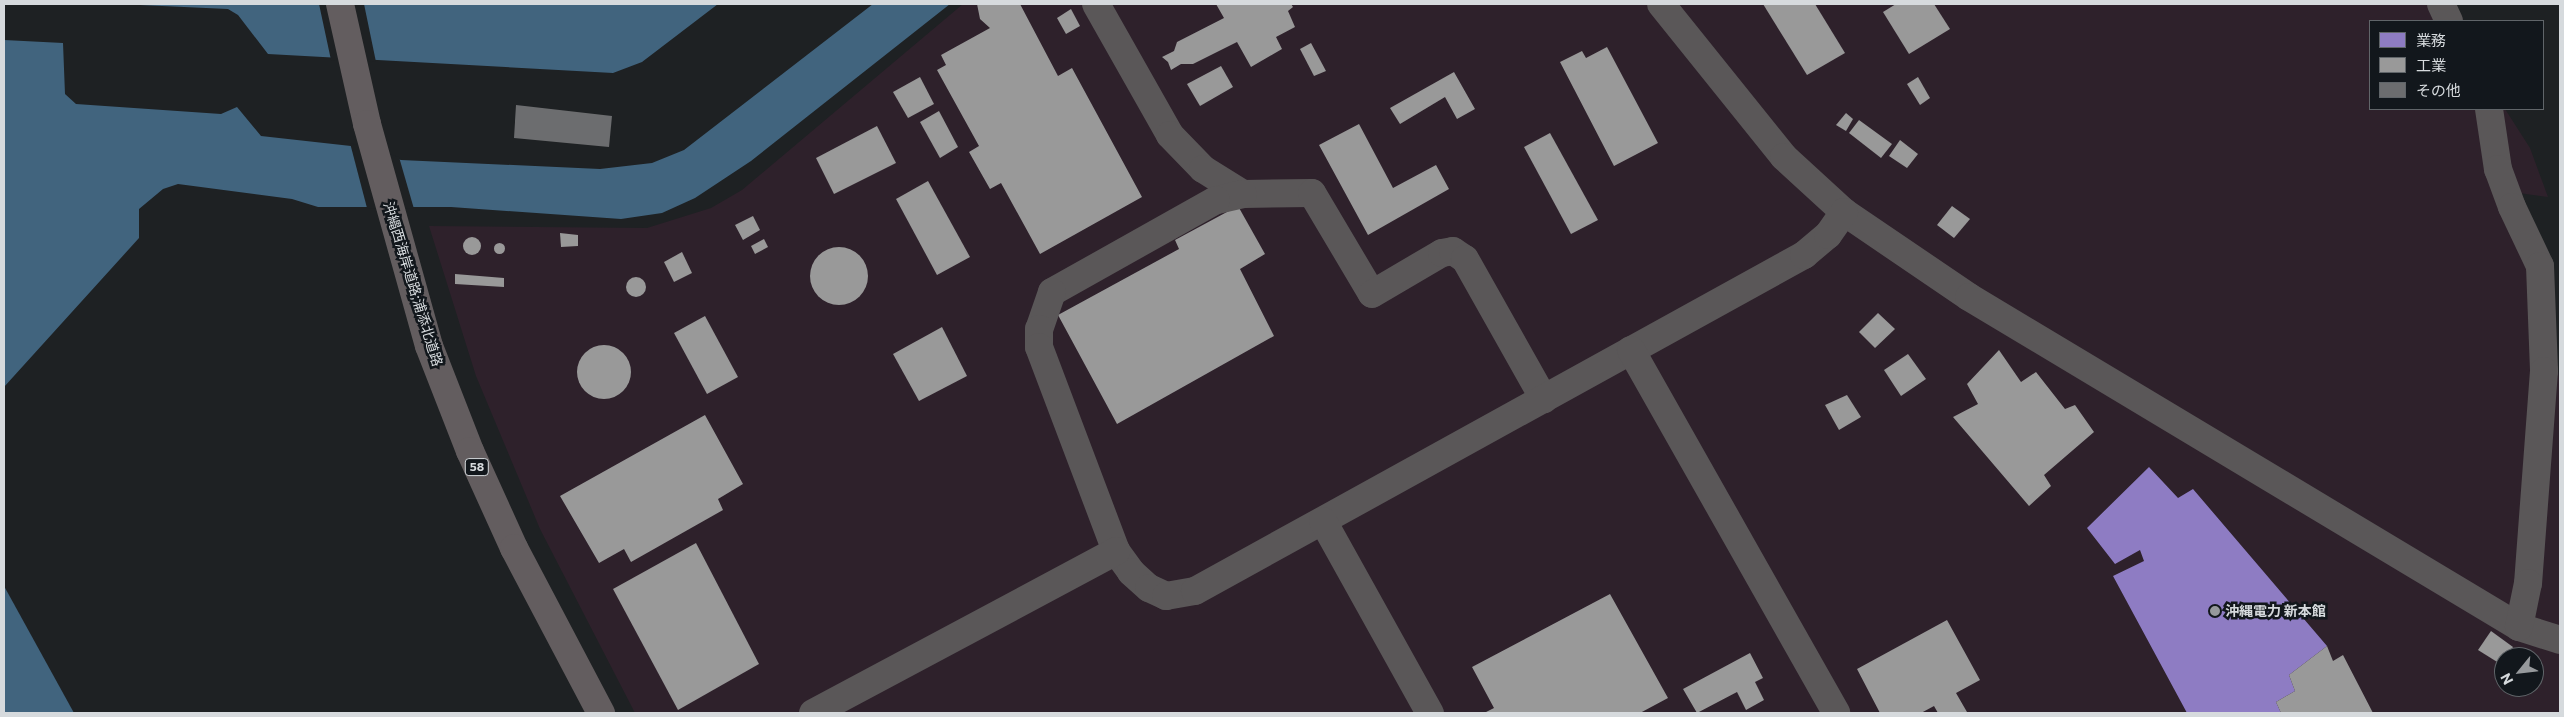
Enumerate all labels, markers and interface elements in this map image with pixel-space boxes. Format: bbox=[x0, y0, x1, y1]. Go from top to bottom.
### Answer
legend bbox=[2369, 20, 2544, 110]
text: 業務 bbox=[2416, 31, 2446, 49]
text: 工業 bbox=[2416, 56, 2446, 74]
text: その他 bbox=[2416, 81, 2461, 99]
street label: 沖縄西海岸道路;浦添北道路 bbox=[380, 200, 446, 368]
road number: 58 bbox=[464, 458, 490, 477]
place label: 沖縄電力 新本館 bbox=[2225, 603, 2326, 619]
marker: 沖縄電力 新本館 bbox=[2209, 605, 2221, 617]
north arrow bbox=[2494, 647, 2544, 697]
text: N bbox=[2496, 670, 2516, 688]

